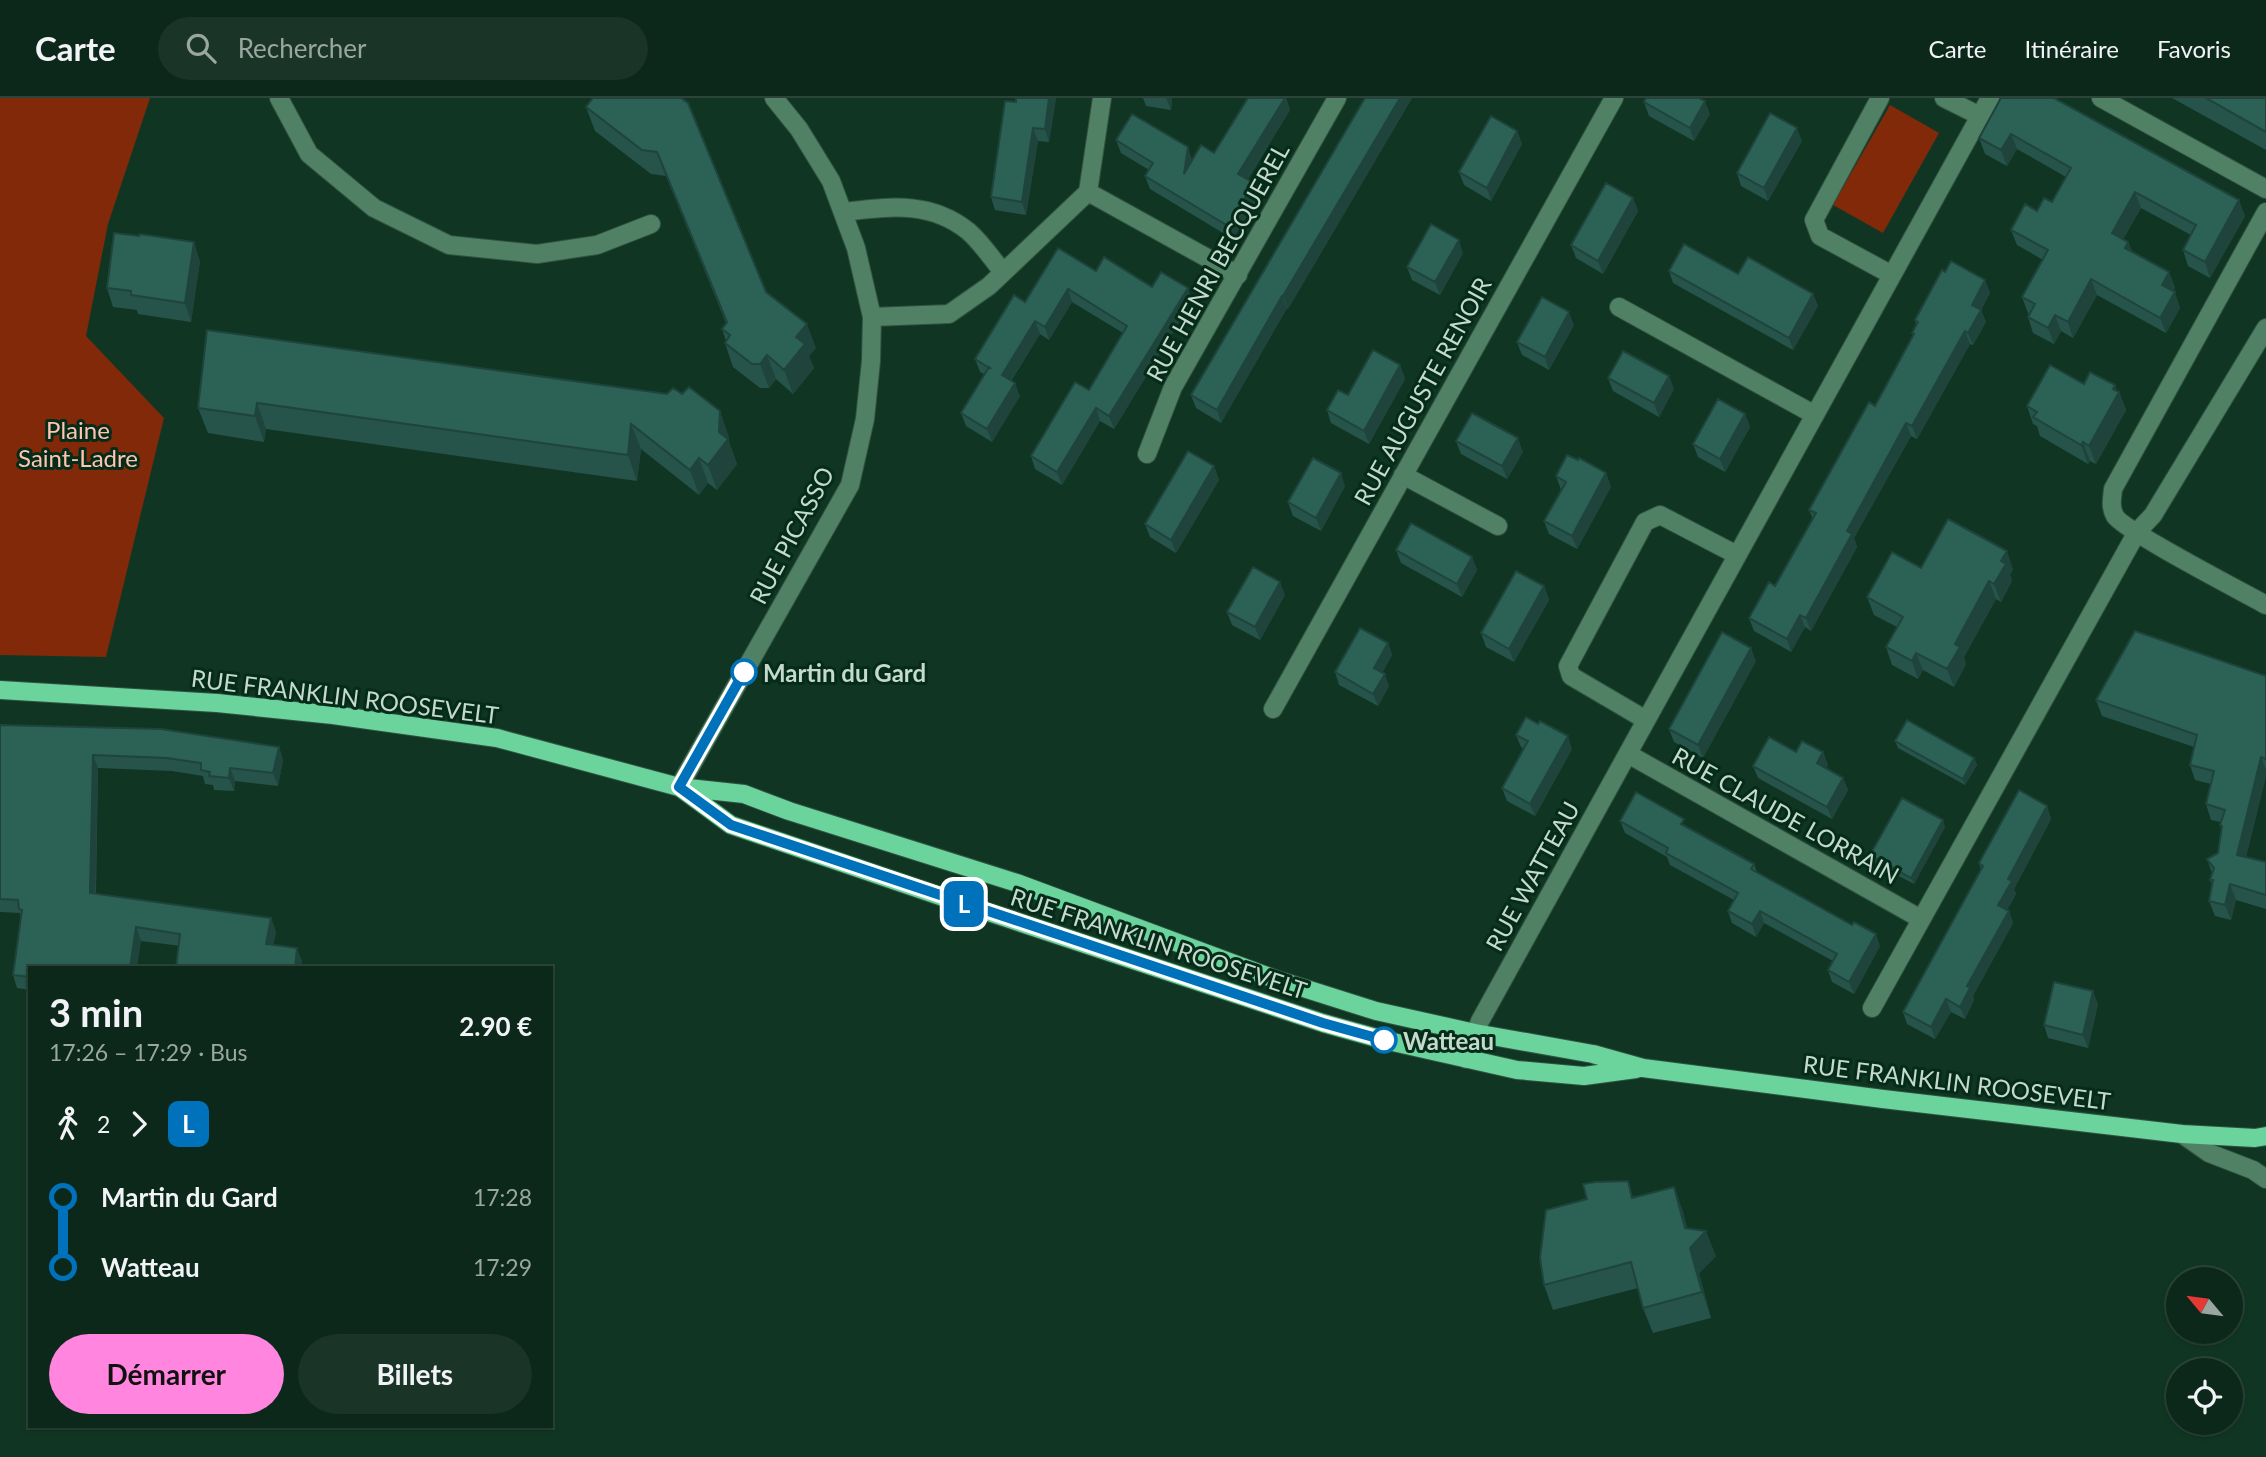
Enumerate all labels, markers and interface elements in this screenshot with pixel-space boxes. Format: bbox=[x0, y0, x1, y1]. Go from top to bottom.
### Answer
search box bbox=[158, 17, 648, 80]
text: Carte bbox=[35, 28, 116, 68]
icon: search bbox=[182, 29, 220, 67]
text: Rechercher bbox=[238, 32, 367, 64]
text: Carte bbox=[1929, 34, 1987, 63]
text: Itinéraire bbox=[2025, 34, 2119, 63]
text: Favoris bbox=[2157, 34, 2231, 63]
street label: RUE HENRI BECQUEREL bbox=[1139, 138, 1295, 386]
street label: RUE AUGUSTE RENOIR bbox=[1347, 272, 1497, 510]
park label: Plaine Saint-Ladre bbox=[18, 415, 138, 472]
street label: RUE PICASSO bbox=[743, 461, 839, 609]
place label: Martin du Gard bbox=[763, 658, 926, 687]
marker: Martin du Gard bbox=[731, 659, 757, 685]
street label: RUE FRANKLIN ROOSEVELT bbox=[190, 663, 500, 729]
street label: RUE CLAUDE LORRAIN bbox=[1668, 741, 1904, 889]
street label: RUE WATTEAU bbox=[1479, 796, 1585, 956]
line badge: L bbox=[941, 881, 987, 927]
street label: RUE FRANKLIN ROOSEVELT bbox=[1007, 881, 1311, 1005]
text: L bbox=[958, 889, 970, 918]
text: 3 min bbox=[49, 989, 143, 1035]
text: 2.90 € bbox=[459, 1010, 532, 1042]
place label: Watteau bbox=[1403, 1026, 1494, 1055]
marker: Watteau bbox=[1371, 1027, 1397, 1053]
text: 17:26 – 17:29 · Bus bbox=[49, 1038, 248, 1066]
street label: RUE FRANKLIN ROOSEVELT bbox=[1802, 1049, 2112, 1115]
icon: walk bbox=[49, 1105, 87, 1143]
icon: forward bbox=[120, 1105, 158, 1143]
text: L bbox=[182, 1109, 195, 1138]
text: 2 bbox=[97, 1110, 110, 1138]
text: Martin du Gard bbox=[101, 1181, 278, 1213]
text: 17:28 bbox=[473, 1183, 532, 1211]
text: Watteau bbox=[101, 1251, 200, 1283]
text: 17:29 bbox=[473, 1253, 532, 1281]
north arrow bbox=[2166, 1267, 2244, 1344]
map controls bbox=[2166, 1267, 2243, 1435]
button: Démarrer bbox=[49, 1334, 284, 1414]
button: Billets bbox=[298, 1334, 532, 1414]
button: locate bbox=[2166, 1358, 2243, 1435]

